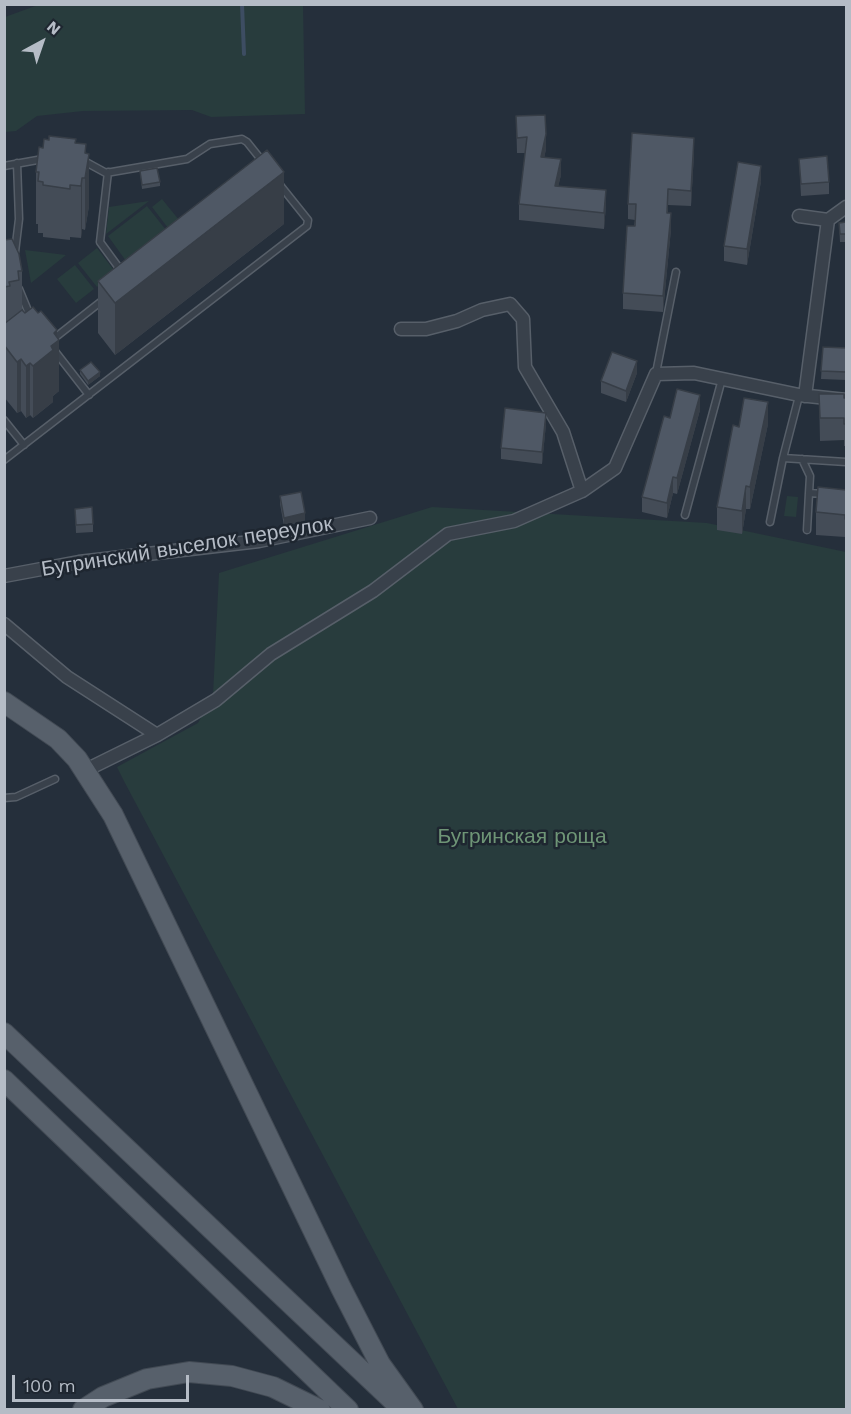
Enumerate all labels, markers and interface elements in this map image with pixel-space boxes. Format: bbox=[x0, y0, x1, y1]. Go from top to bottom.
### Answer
north arrow bbox=[12, 12, 72, 72]
text: N bbox=[43, 17, 65, 39]
street label: Бугринский выселок переулок bbox=[40, 512, 334, 582]
park label: Бугринская роща bbox=[437, 824, 607, 850]
scale bar bbox=[15, 1363, 192, 1401]
text: 100 m bbox=[23, 1375, 76, 1396]

